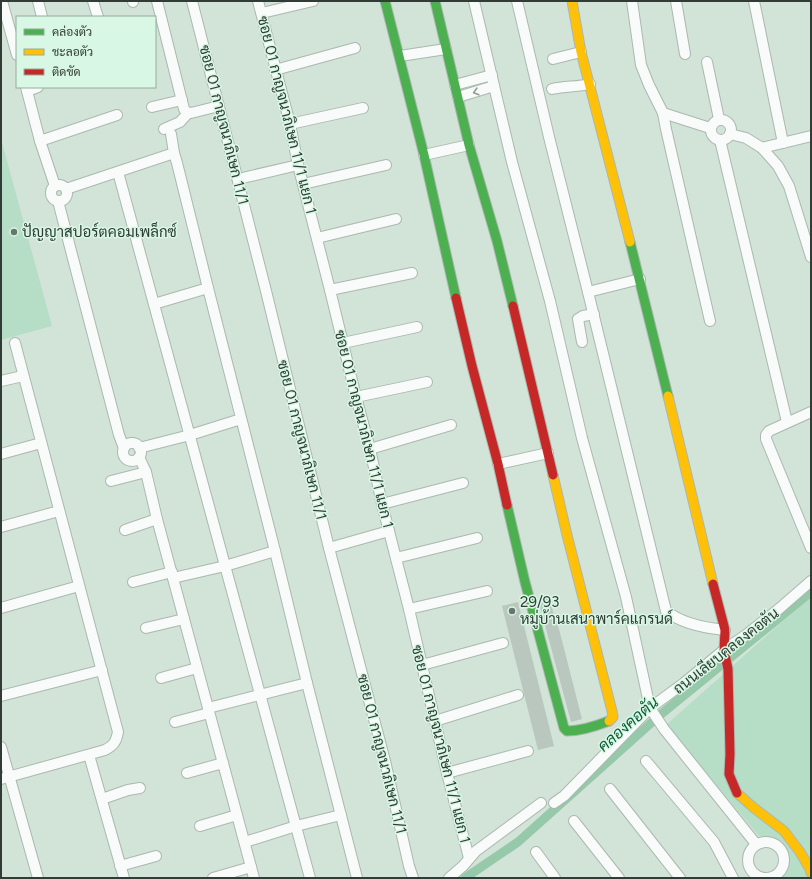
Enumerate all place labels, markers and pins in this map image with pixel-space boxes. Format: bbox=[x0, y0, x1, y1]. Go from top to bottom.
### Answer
place label: ปัญญาสปอร์ตคอมเพล็กซ์ bbox=[22, 221, 177, 241]
marker: ปัญญาสปอร์ตคอมเพล็กซ์ bbox=[9, 227, 19, 237]
place label: 29/93 หมู่บ้านเสนาพาร์คแกรนด์ bbox=[520, 593, 673, 629]
marker: 29/93 หมู่บ้านเสนาพาร์คแกรนด์ bbox=[507, 606, 517, 616]

